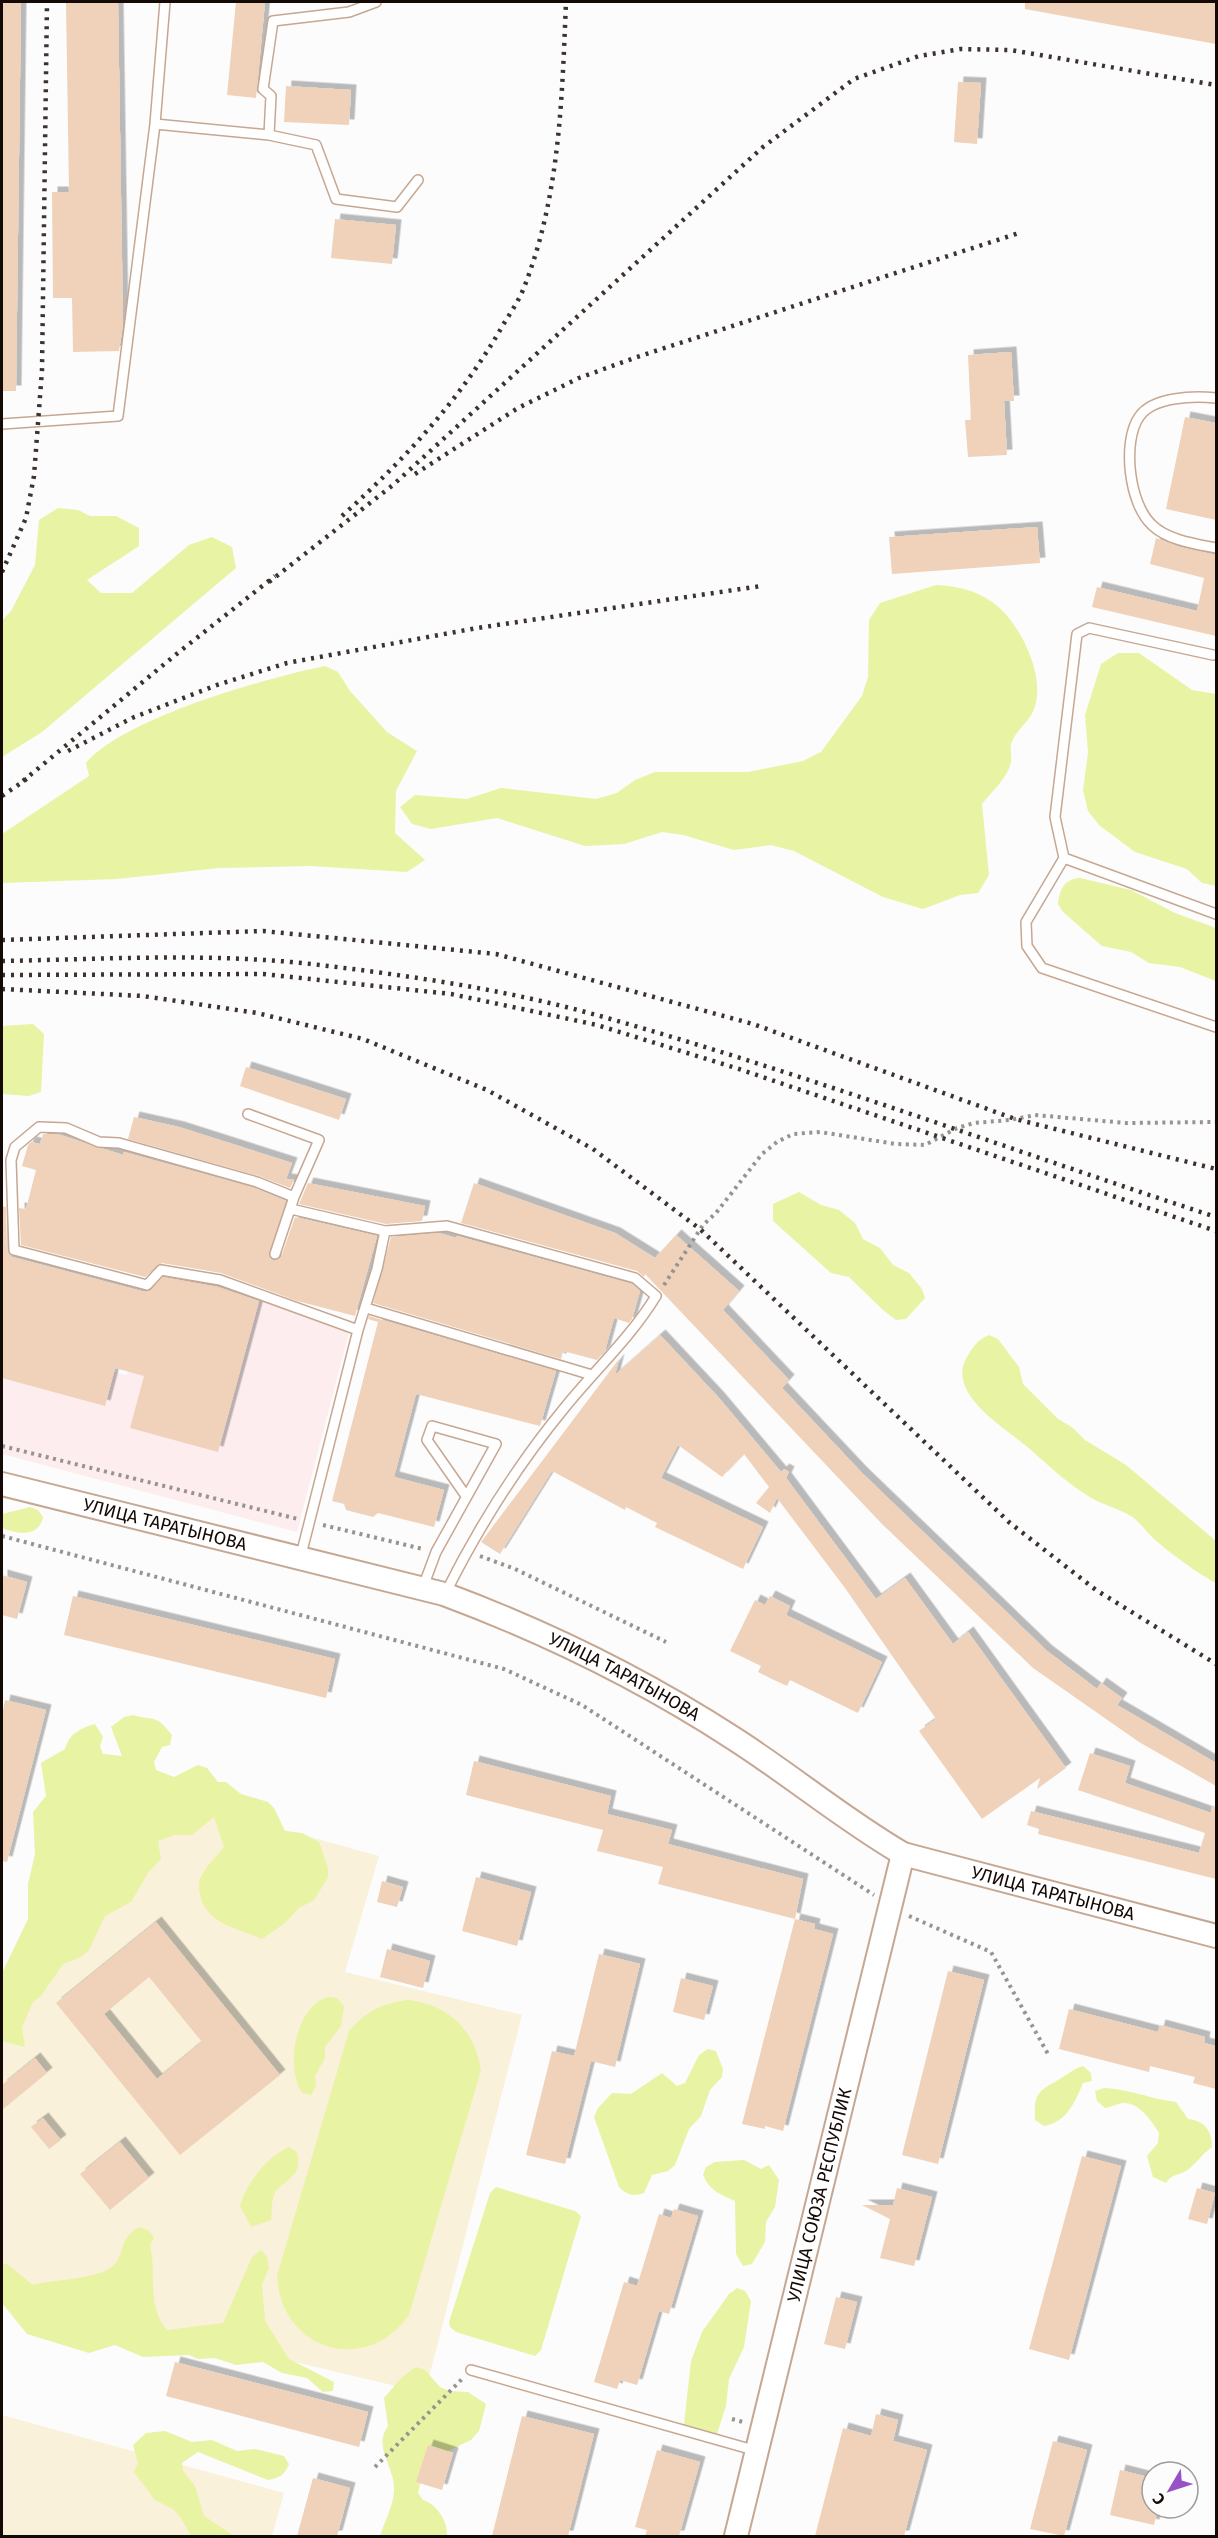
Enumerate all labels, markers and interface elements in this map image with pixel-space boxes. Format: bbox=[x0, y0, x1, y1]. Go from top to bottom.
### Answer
street label: УЛИЦА ТАРАТЫНОВА bbox=[81, 1494, 250, 1556]
street label: УЛИЦА ТАРАТЫНОВА bbox=[545, 1628, 705, 1726]
street label: УЛИЦА ТАРАТЫНОВА bbox=[969, 1861, 1138, 1925]
street label: УЛИЦА СОЮЗА РЕСПУБЛИК bbox=[783, 2085, 856, 2304]
north arrow bbox=[1140, 2460, 1200, 2520]
text: С bbox=[1148, 2489, 1169, 2509]

